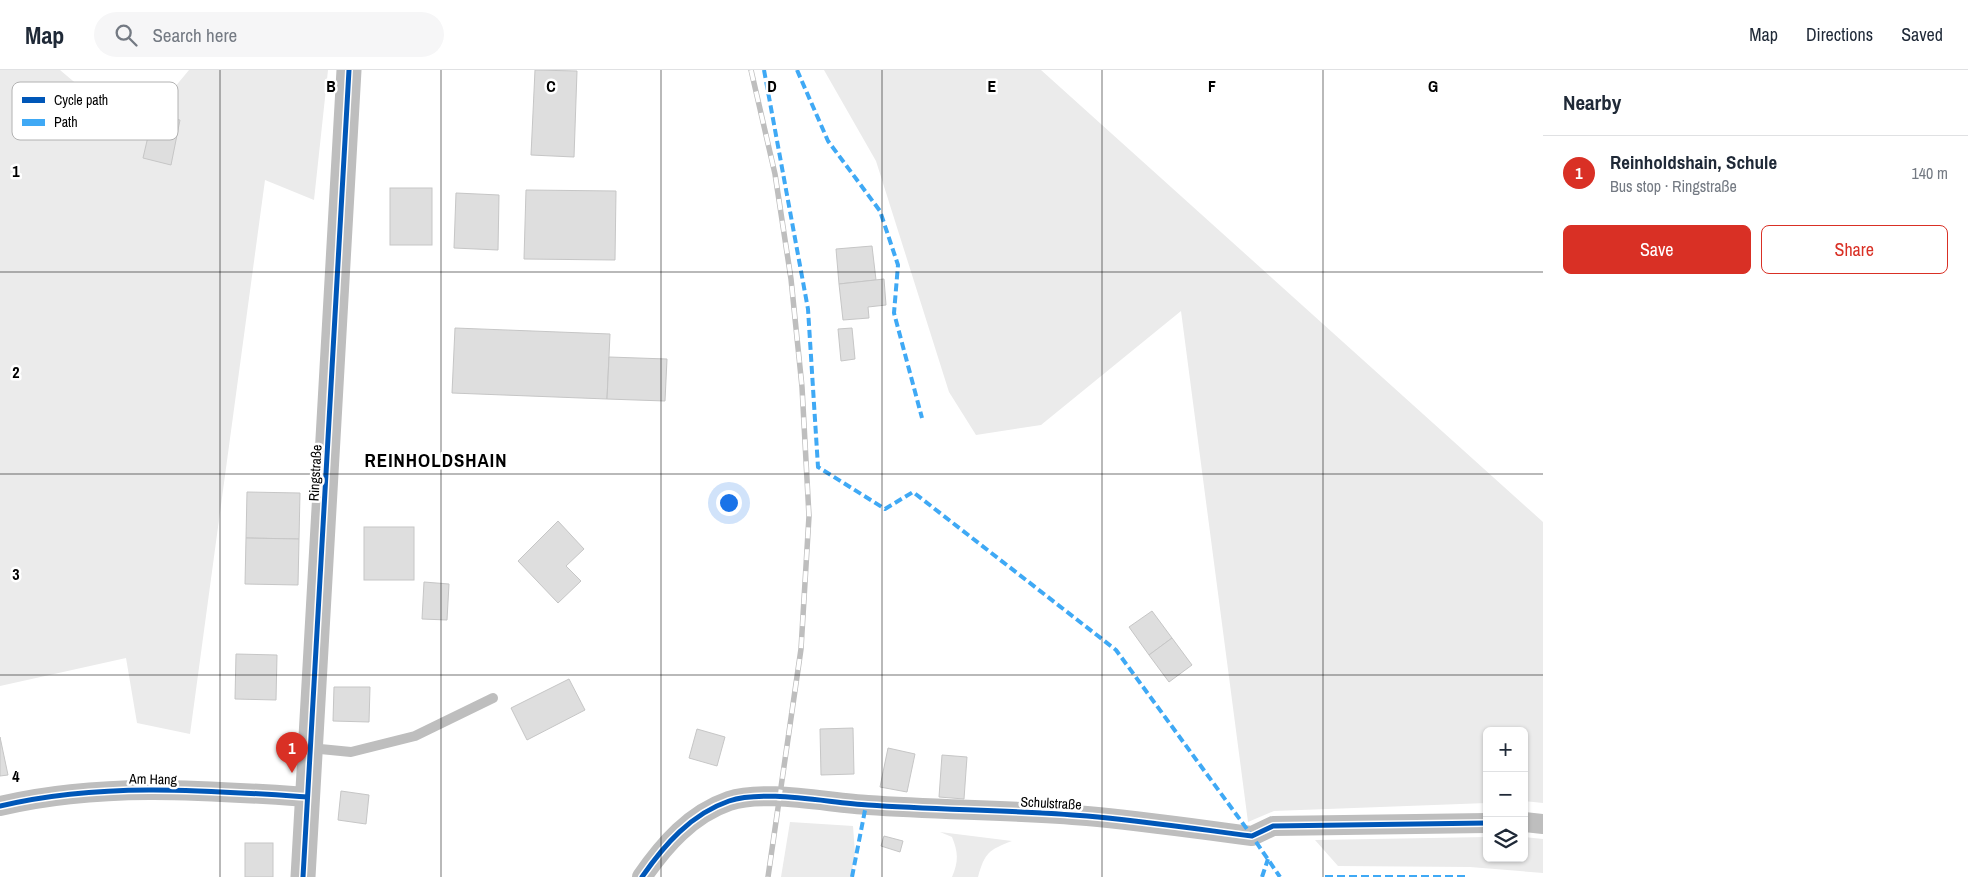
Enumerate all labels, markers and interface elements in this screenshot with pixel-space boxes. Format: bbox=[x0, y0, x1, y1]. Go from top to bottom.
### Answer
search box bbox=[94, 12, 444, 57]
text: Map bbox=[25, 19, 64, 51]
icon: search bbox=[112, 21, 140, 49]
text: Search here bbox=[152, 22, 237, 48]
text: Map bbox=[1749, 22, 1778, 47]
text: Directions bbox=[1806, 22, 1873, 47]
text: Saved bbox=[1901, 22, 1943, 47]
text: B bbox=[326, 75, 336, 97]
text: C bbox=[546, 75, 556, 97]
text: D bbox=[767, 75, 777, 97]
text: E bbox=[988, 75, 997, 97]
text: F bbox=[1208, 75, 1216, 97]
text: G bbox=[1428, 75, 1438, 97]
legend bbox=[12, 82, 178, 140]
text: Nearby bbox=[1563, 88, 1621, 117]
text: Cycle path bbox=[54, 91, 108, 109]
text: Path bbox=[54, 113, 78, 131]
text: Reinholdshain, Schule bbox=[1610, 149, 1777, 175]
text: 1 bbox=[12, 160, 20, 182]
text: 1 bbox=[1575, 162, 1583, 184]
text: 140 m bbox=[1912, 162, 1948, 184]
text: Bus stop · Ringstraße bbox=[1610, 175, 1737, 197]
button: Save bbox=[1563, 225, 1751, 274]
button: Share bbox=[1761, 225, 1948, 274]
text: 2 bbox=[12, 361, 20, 383]
street label: Ringstraße bbox=[305, 444, 325, 502]
district label: REINHOLDSHAIN bbox=[365, 447, 507, 473]
your location bbox=[716, 490, 742, 516]
text: 3 bbox=[12, 563, 20, 585]
map controls bbox=[1483, 727, 1528, 862]
button: + bbox=[1483, 727, 1528, 772]
pin: 1 bbox=[276, 732, 308, 773]
text: 4 bbox=[12, 765, 20, 787]
street label: Am Hang bbox=[128, 770, 178, 788]
button: − bbox=[1483, 772, 1528, 817]
street label: Schulstraße bbox=[1020, 792, 1082, 814]
button: layers bbox=[1483, 817, 1528, 862]

